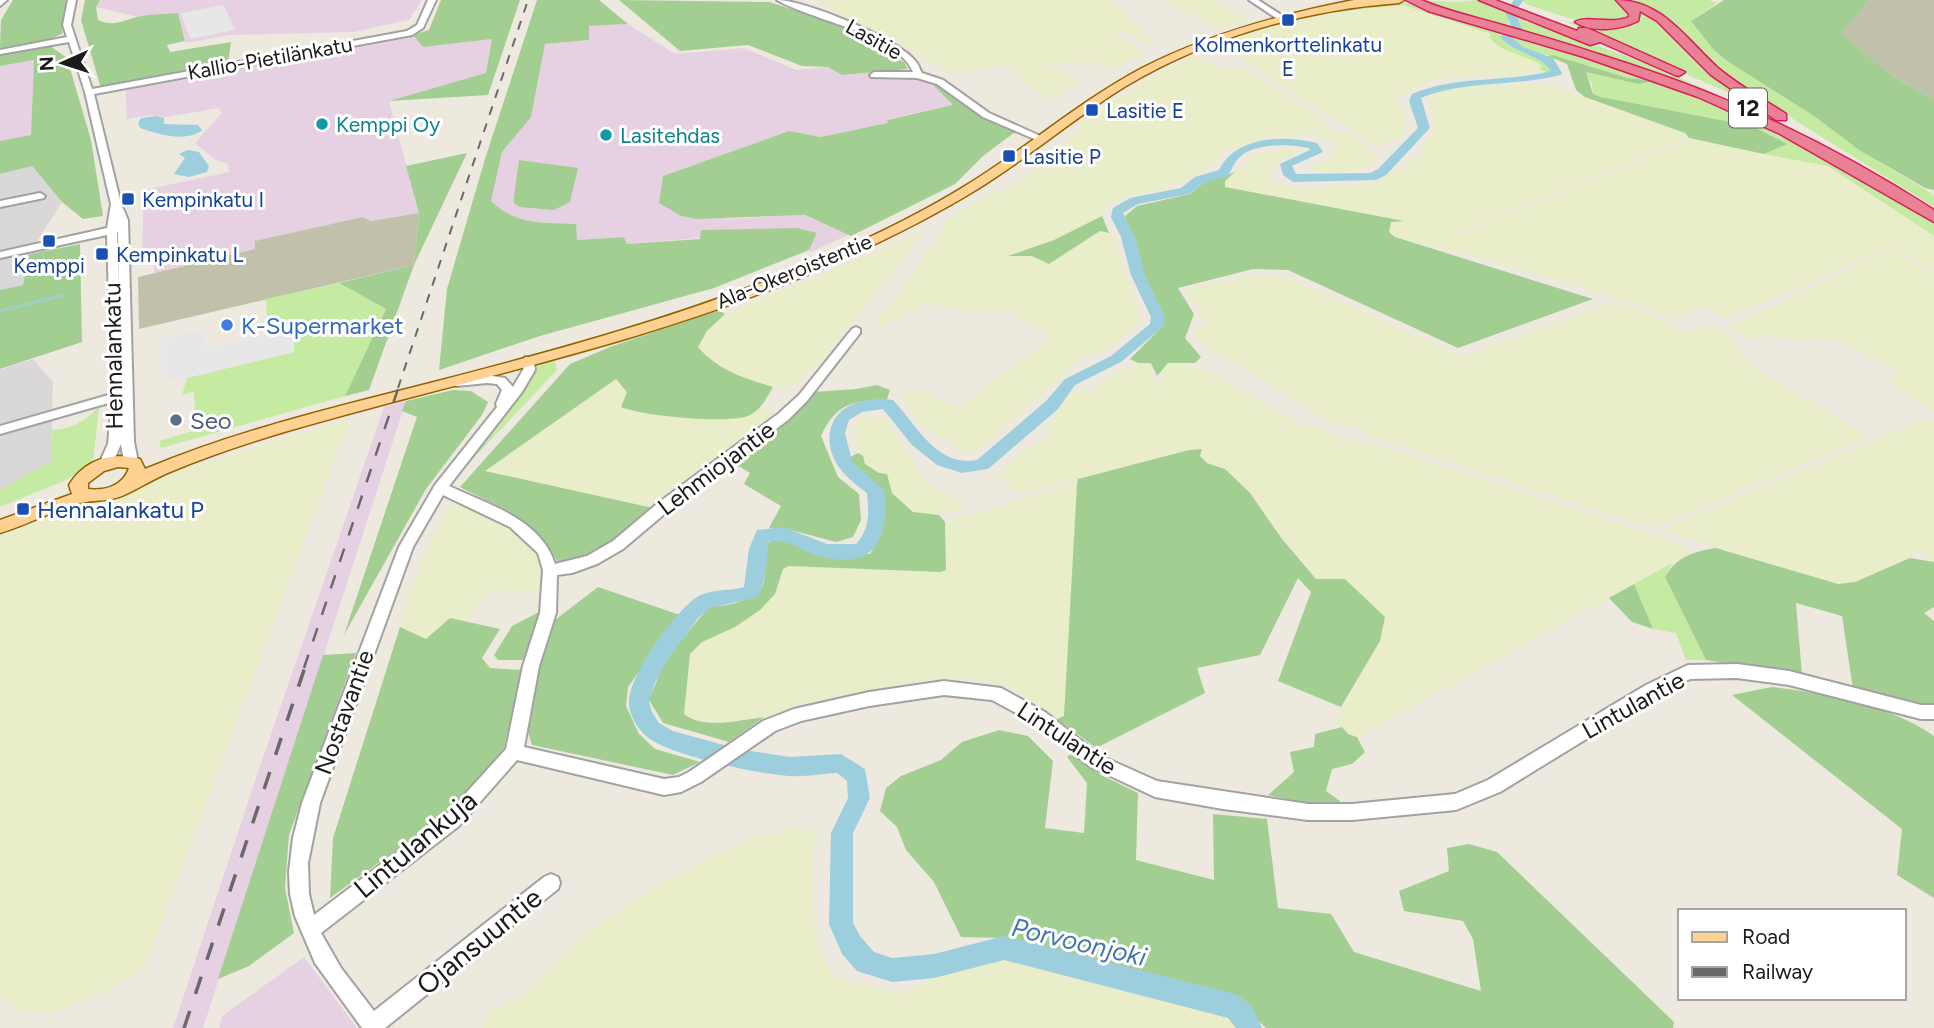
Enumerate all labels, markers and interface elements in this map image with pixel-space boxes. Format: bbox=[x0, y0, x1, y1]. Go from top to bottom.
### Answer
marker: Kolmenkorttelinkatu E bbox=[1280, 12, 1296, 28]
street label: Lasitie bbox=[841, 13, 907, 65]
north arrow bbox=[28, 28, 98, 98]
street label: Kallio-Pietilänkatu bbox=[186, 31, 354, 85]
place label: Kolmenkorttelinkatu E bbox=[1194, 32, 1382, 81]
text: N bbox=[35, 56, 58, 72]
road number: 12 bbox=[1729, 88, 1767, 128]
place label: Lasitie E bbox=[1106, 98, 1184, 123]
marker: Lasitie E bbox=[1084, 102, 1100, 118]
place label: Kemppi Oy bbox=[336, 112, 440, 137]
marker: Kemppi Oy bbox=[314, 116, 330, 132]
place label: Lasitehdas bbox=[620, 123, 720, 148]
marker: Lasitehdas bbox=[598, 127, 614, 143]
place label: Lasitie P bbox=[1023, 144, 1101, 169]
marker: Lasitie P bbox=[1001, 148, 1017, 164]
place label: Kempinkatu I bbox=[142, 187, 264, 212]
marker: Kempinkatu I bbox=[120, 191, 136, 207]
street label: Ala-Okeroistentie bbox=[713, 228, 875, 314]
marker: Kemppi bbox=[41, 233, 57, 249]
place label: Kempinkatu L bbox=[116, 242, 243, 267]
marker: Kempinkatu L bbox=[94, 246, 110, 262]
place label: Kemppi bbox=[13, 253, 85, 278]
street label: Hennalankatu bbox=[97, 282, 129, 430]
place label: K-Supermarket bbox=[241, 311, 404, 340]
marker: K-Supermarket bbox=[219, 317, 235, 333]
place label: Seo bbox=[190, 406, 232, 435]
marker: Seo bbox=[168, 412, 184, 428]
street label: Lehmiojantie bbox=[652, 415, 780, 521]
place label: Hennalankatu P bbox=[37, 495, 204, 524]
marker: Hennalankatu P bbox=[15, 501, 31, 517]
street label: Nostavantie bbox=[308, 646, 380, 778]
street label: Lintulantie bbox=[1577, 665, 1689, 745]
street label: Lintulantie bbox=[1012, 695, 1122, 781]
street label: Lintulankuja bbox=[347, 783, 483, 905]
street label: Ojansuuntie bbox=[409, 880, 549, 1002]
legend bbox=[1678, 909, 1906, 1000]
water label: Porvoonjoki bbox=[1009, 911, 1150, 973]
text: Road bbox=[1742, 924, 1790, 949]
text: Railway bbox=[1742, 959, 1813, 984]

